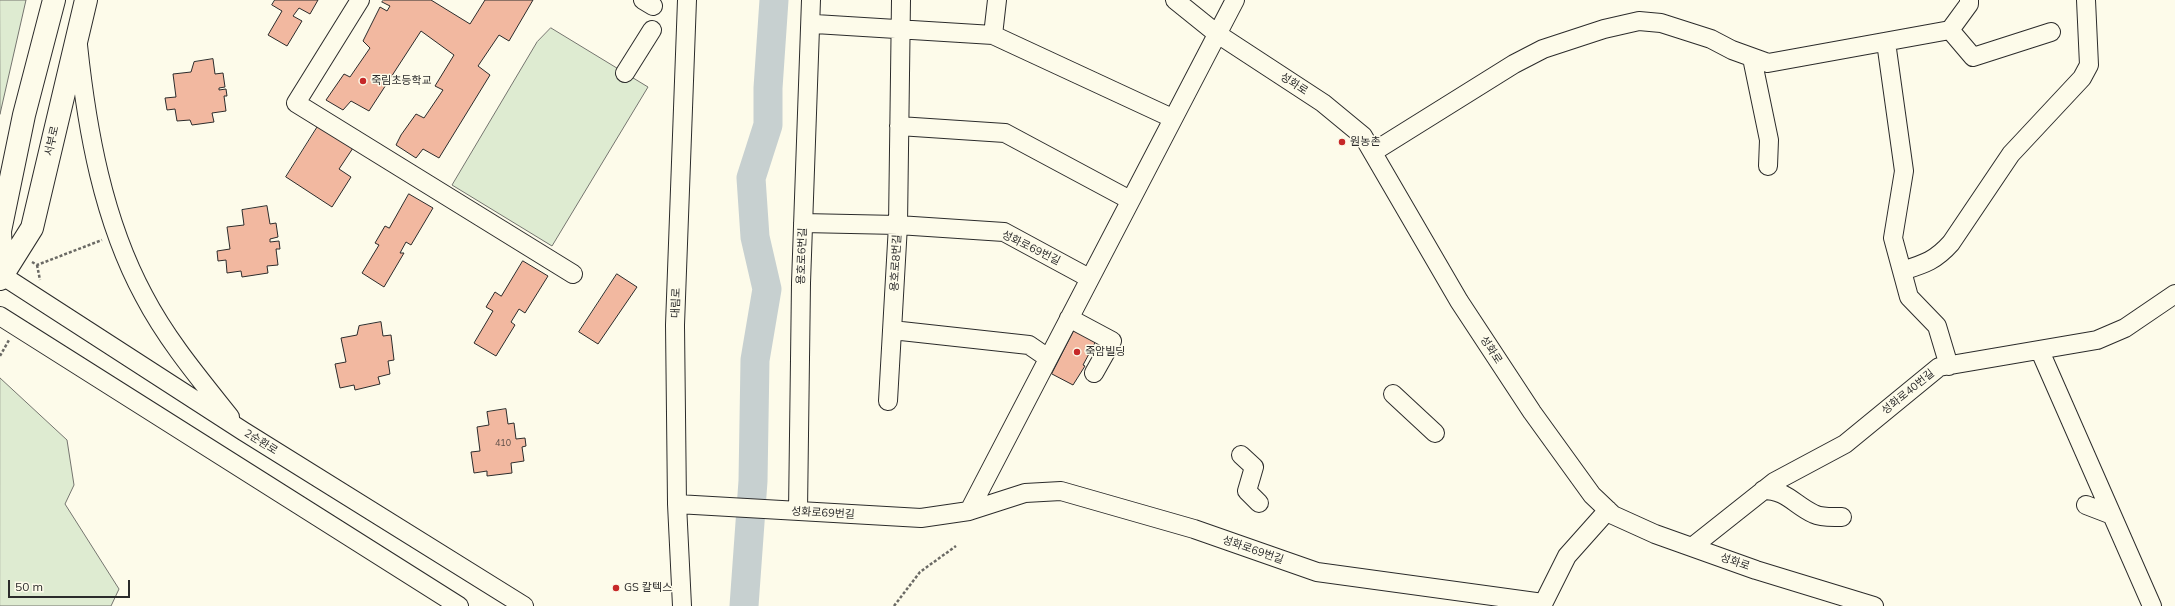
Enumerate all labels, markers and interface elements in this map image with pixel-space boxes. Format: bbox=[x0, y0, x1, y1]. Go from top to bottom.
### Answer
street label: 성화로 bbox=[1278, 70, 1310, 98]
place label: 죽림초등학교 bbox=[371, 74, 432, 88]
marker: 죽림초등학교 bbox=[358, 76, 368, 86]
street label: 서부로 bbox=[42, 125, 62, 157]
place label: 원농촌 bbox=[1350, 135, 1380, 149]
marker: 원농촌 bbox=[1337, 137, 1347, 147]
street label: 용호로6번길 bbox=[794, 227, 810, 285]
street label: 성화로69번길 bbox=[999, 228, 1063, 268]
street label: 용호로8번길 bbox=[888, 234, 904, 292]
street label: 대림로 bbox=[669, 288, 683, 318]
street label: 성화로 bbox=[1477, 334, 1505, 366]
place label: 죽암빌딩 bbox=[1085, 345, 1125, 359]
marker: 죽암빌딩 bbox=[1072, 347, 1082, 357]
street label: 성화로40번길 bbox=[1879, 367, 1937, 417]
street label: 2순환로 bbox=[242, 427, 280, 457]
house number: 410 bbox=[495, 438, 511, 448]
street label: 성화로69번길 bbox=[791, 505, 855, 521]
street label: 성화로69번길 bbox=[1221, 533, 1285, 567]
street label: 성화로 bbox=[1718, 551, 1752, 573]
scale bar bbox=[10, 572, 132, 598]
text: 50 m bbox=[15, 579, 43, 594]
place label: GS 칼텍스 bbox=[624, 581, 672, 595]
marker: GS 칼텍스 bbox=[611, 583, 621, 593]

